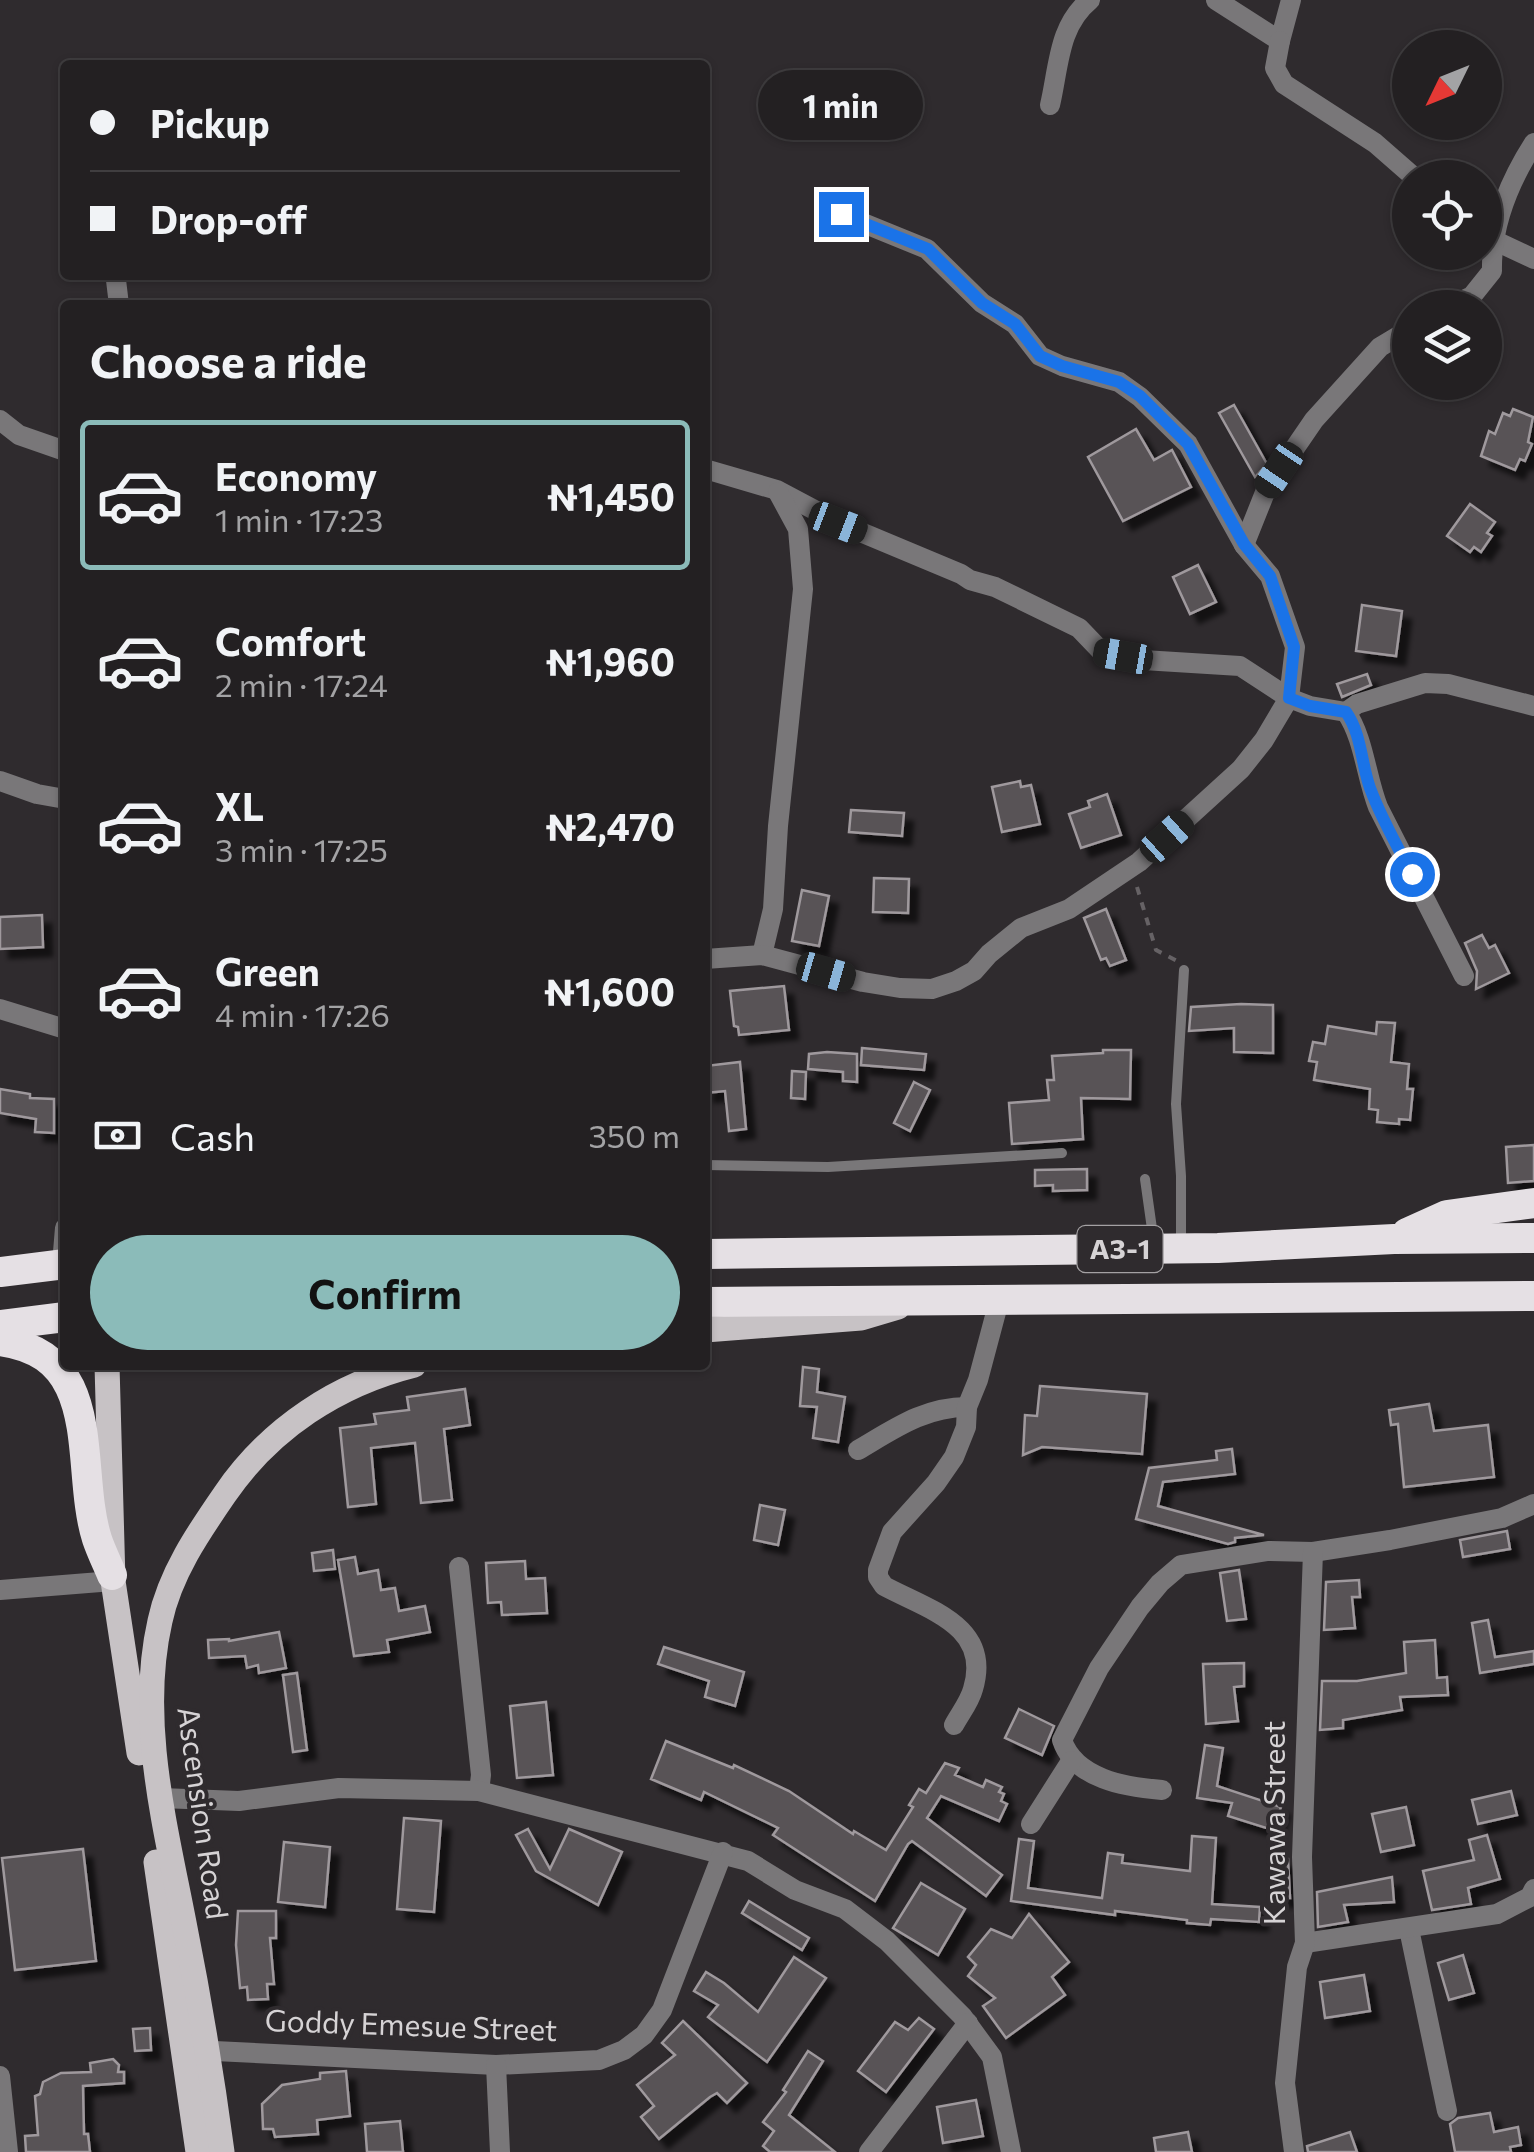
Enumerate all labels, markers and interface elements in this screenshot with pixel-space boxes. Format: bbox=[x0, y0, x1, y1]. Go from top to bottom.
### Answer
north arrow bbox=[1392, 30, 1502, 140]
map controls bbox=[1392, 30, 1502, 400]
callout: 1 min bbox=[758, 69, 924, 139]
text: 1 min bbox=[803, 85, 878, 125]
text: Pickup bbox=[150, 99, 270, 146]
button: locate bbox=[1392, 160, 1502, 270]
route end bbox=[819, 192, 864, 237]
text: Drop-off bbox=[150, 195, 307, 242]
button: layers bbox=[1392, 290, 1502, 400]
text: Choose a ride bbox=[90, 332, 367, 387]
car bbox=[1250, 437, 1308, 503]
icon: car bbox=[95, 450, 185, 540]
text: Economy bbox=[215, 452, 377, 499]
text: ₦1,450 bbox=[546, 472, 675, 519]
car bbox=[805, 498, 871, 548]
text: 1 min · 17:23 bbox=[215, 499, 383, 539]
icon: car bbox=[95, 615, 185, 705]
text: Comfort bbox=[215, 617, 366, 664]
car bbox=[1091, 636, 1155, 676]
text: ₦1,960 bbox=[545, 637, 675, 684]
text: 2 min · 17:24 bbox=[215, 664, 388, 704]
icon: car bbox=[95, 780, 185, 870]
text: XL bbox=[215, 782, 264, 829]
text: ₦2,470 bbox=[545, 802, 675, 849]
car bbox=[1135, 806, 1199, 868]
text: 3 min · 17:25 bbox=[215, 829, 388, 869]
route start bbox=[1390, 852, 1435, 897]
icon: car bbox=[95, 945, 185, 1035]
text: Green bbox=[215, 947, 320, 994]
car bbox=[793, 949, 859, 995]
text: ₦1,600 bbox=[543, 967, 675, 1014]
text: 4 min · 17:26 bbox=[215, 994, 390, 1034]
icon: cash bbox=[90, 1108, 145, 1163]
text: Cash bbox=[170, 1112, 255, 1159]
text: 350 m bbox=[588, 1115, 680, 1155]
road number: A3-1 bbox=[1078, 1226, 1162, 1272]
button: Confirm bbox=[90, 1235, 680, 1350]
street label: Ascension Road bbox=[171, 1704, 238, 1921]
street label: Kawawa Street bbox=[1254, 1721, 1291, 1925]
street label: Goddy Emesue Street bbox=[264, 2000, 558, 2047]

